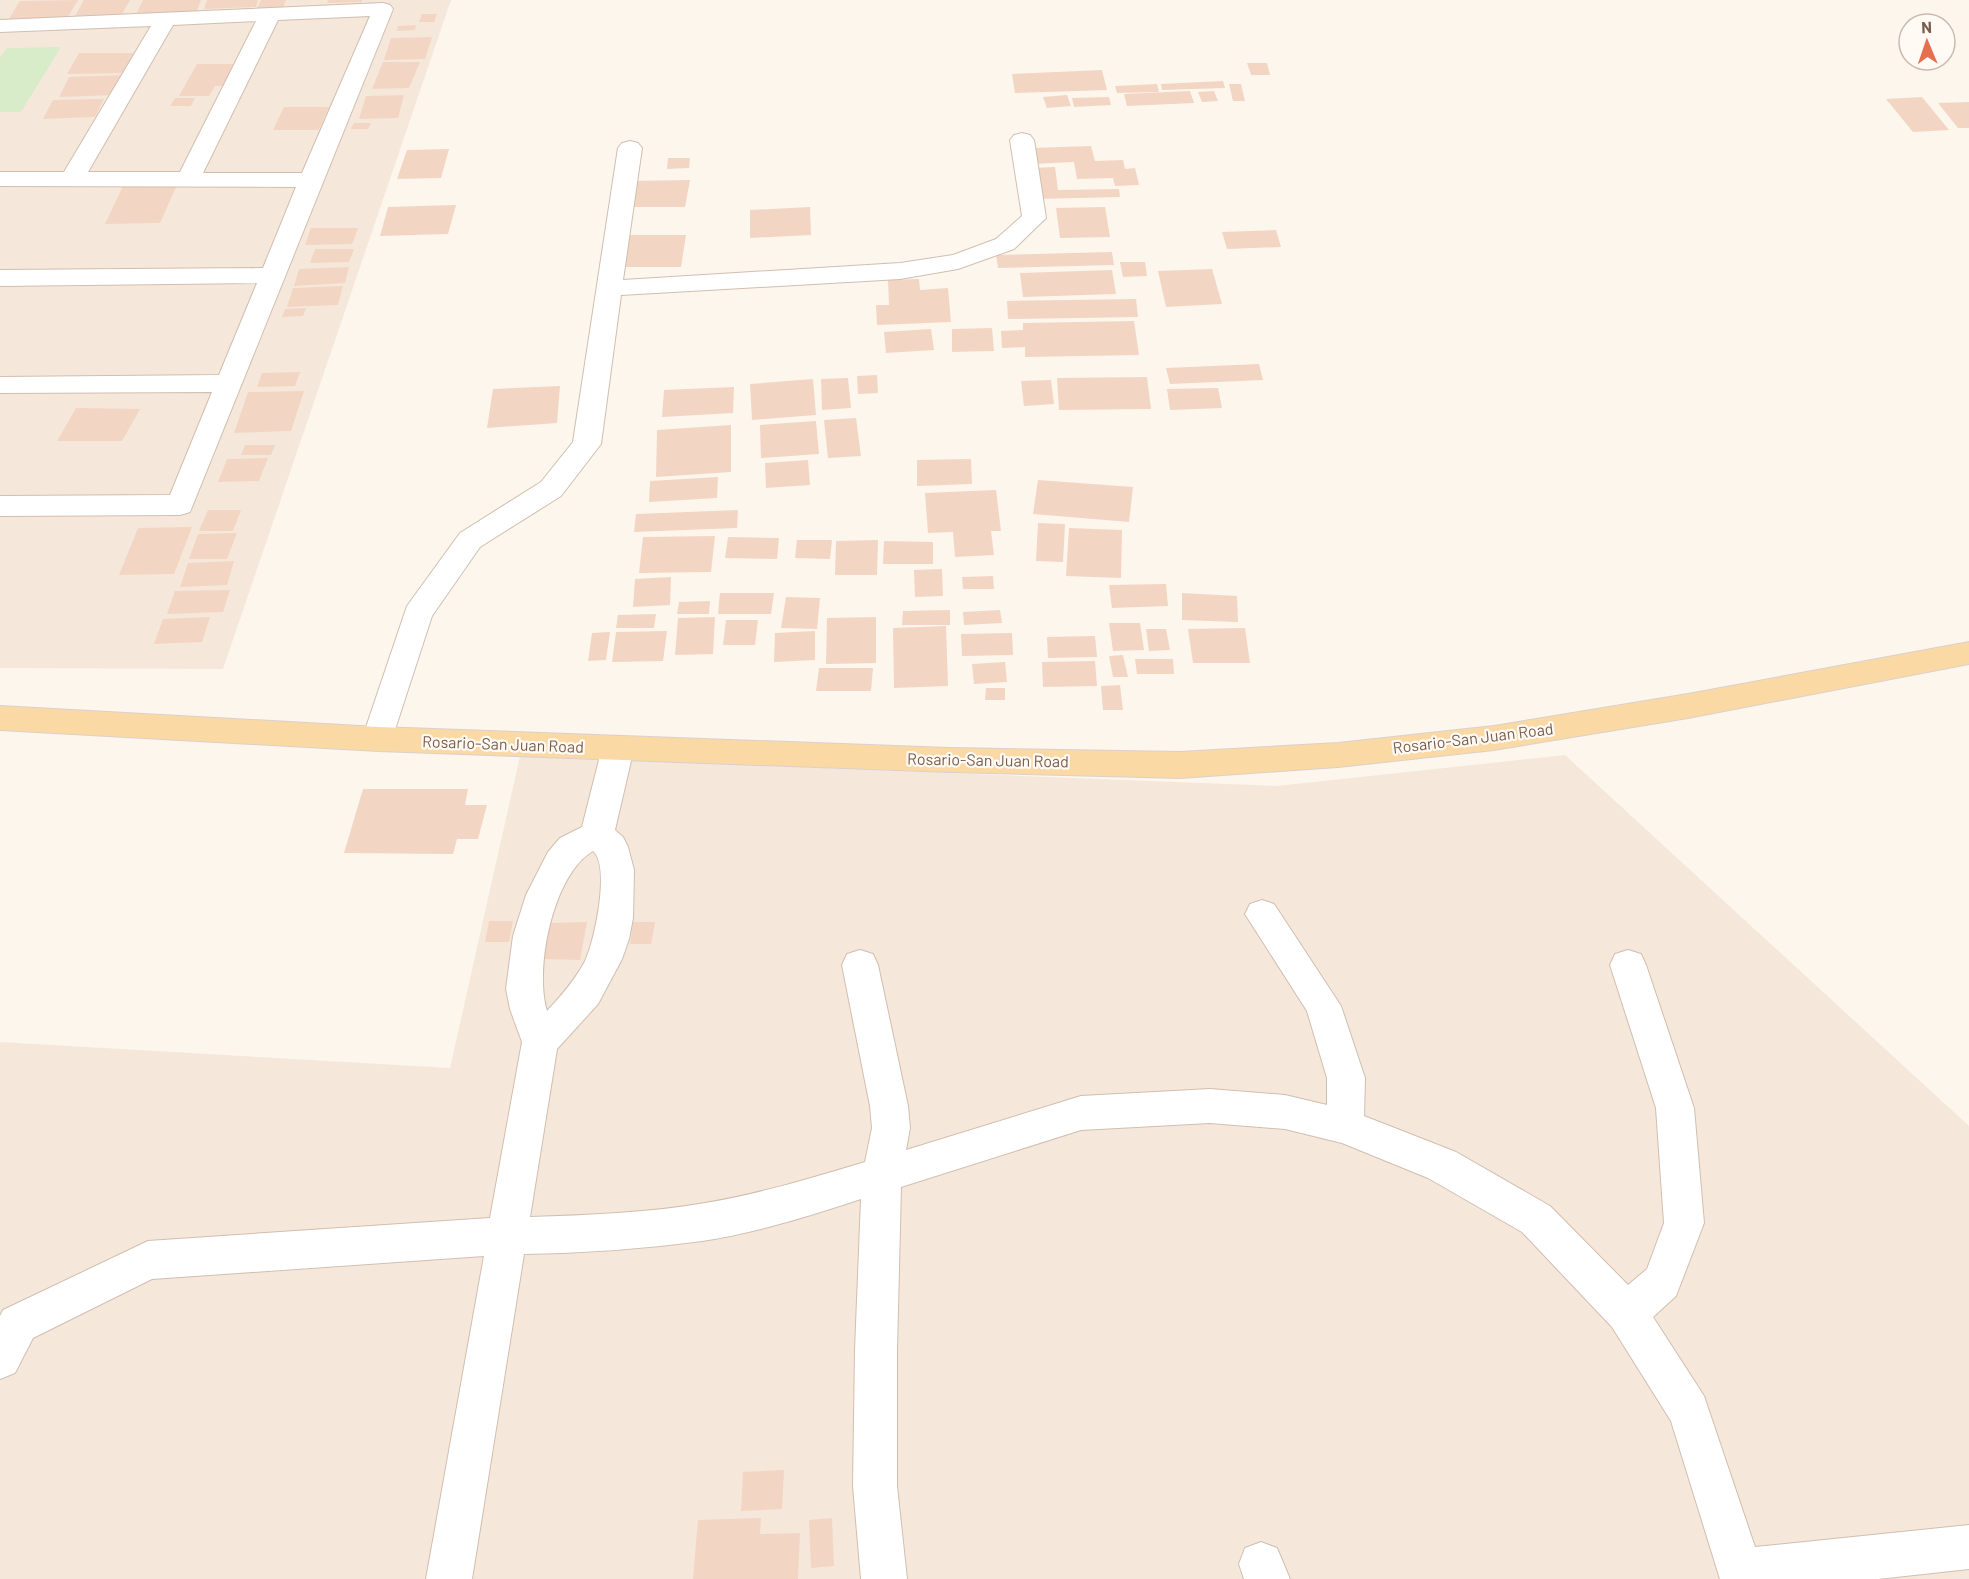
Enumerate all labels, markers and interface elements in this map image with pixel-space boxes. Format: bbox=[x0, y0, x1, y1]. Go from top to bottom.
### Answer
north arrow bbox=[1897, 12, 1957, 72]
text: N bbox=[1921, 17, 1932, 36]
street label: Rosario-San Juan Road bbox=[1392, 718, 1554, 757]
street label: Rosario-San Juan Road bbox=[422, 731, 584, 756]
street label: Rosario-San Juan Road bbox=[907, 749, 1069, 770]

